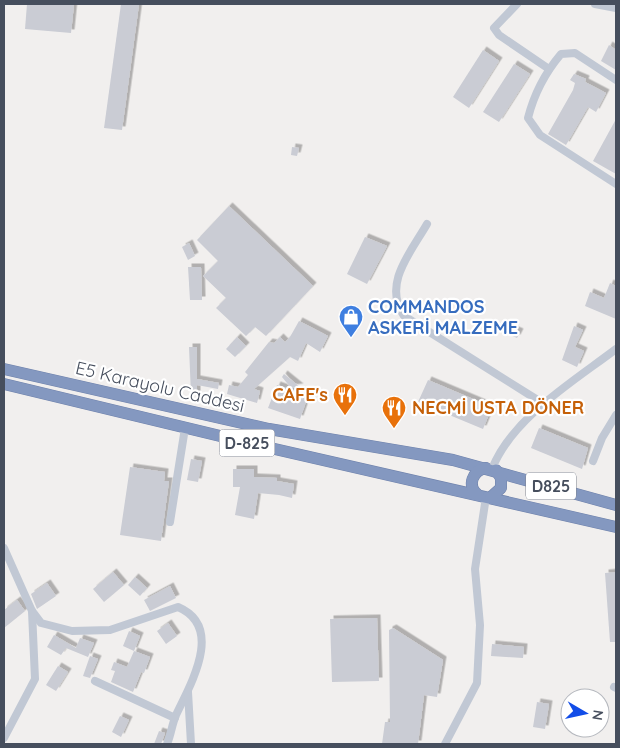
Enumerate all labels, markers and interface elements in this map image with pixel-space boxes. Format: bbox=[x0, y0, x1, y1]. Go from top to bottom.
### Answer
place label: COMMANDOS ASKERİ MALZEME bbox=[368, 295, 518, 339]
shop icon: COMMANDOS ASKERİ MALZEME bbox=[338, 304, 364, 338]
street label: E5 Karayolu Caddesi bbox=[73, 356, 247, 417]
restaurant icon: CAFE's bbox=[332, 382, 358, 416]
place label: CAFE's bbox=[272, 383, 328, 406]
restaurant icon: NECMİ USTA DÖNER bbox=[381, 395, 407, 429]
place label: NECMİ USTA DÖNER bbox=[412, 396, 584, 419]
road number: D-825 bbox=[220, 429, 274, 456]
road number: D825 bbox=[526, 472, 576, 500]
north arrow bbox=[560, 688, 610, 738]
text: N bbox=[588, 709, 608, 722]

